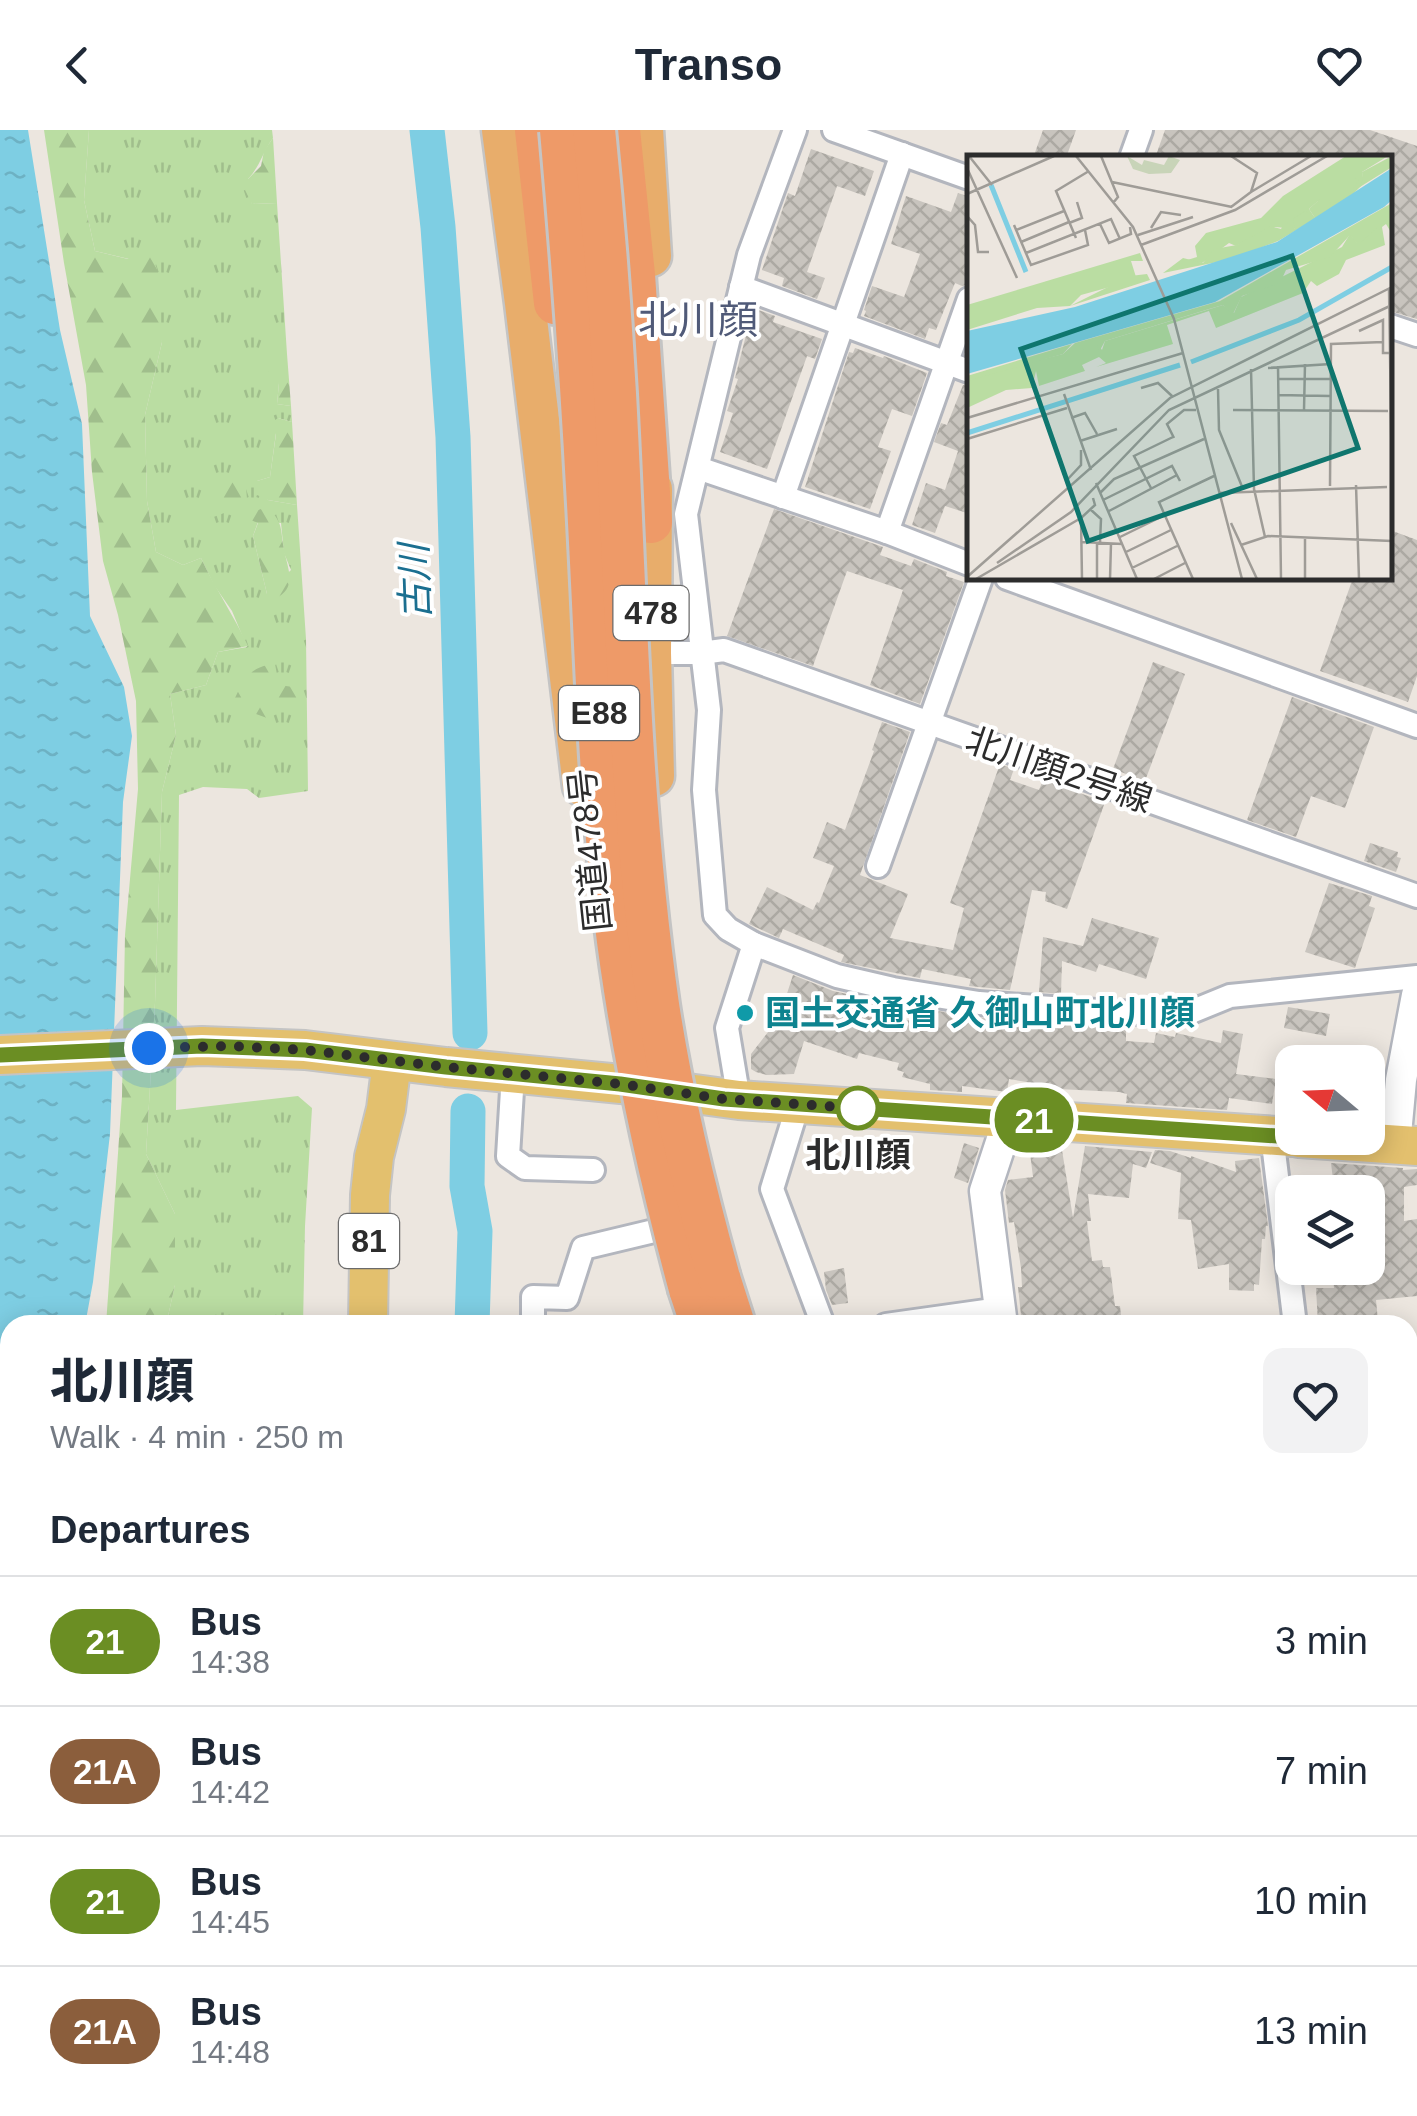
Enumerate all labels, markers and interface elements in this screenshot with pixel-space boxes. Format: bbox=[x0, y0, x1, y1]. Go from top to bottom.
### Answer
icon: back bbox=[50, 38, 105, 93]
icon: heart bbox=[1312, 38, 1367, 93]
text: Transo bbox=[635, 39, 782, 90]
inset map bbox=[967, 155, 1392, 580]
district label: 北川顔 bbox=[638, 298, 758, 342]
water label: 古川 bbox=[393, 539, 437, 621]
road number: 478 bbox=[614, 586, 688, 640]
road number: E88 bbox=[559, 686, 639, 740]
street label: 北川顔2号線 bbox=[961, 719, 1157, 820]
street label: 国道478号 bbox=[562, 767, 617, 933]
place label: 国土交通省 久御山町北川顔 bbox=[765, 993, 1195, 1032]
marker: 国土交通省 久御山町北川顔 bbox=[734, 1002, 756, 1024]
your location bbox=[124, 1023, 174, 1073]
north arrow bbox=[1275, 1045, 1385, 1155]
map controls bbox=[1275, 1045, 1385, 1285]
marker: 北川顔 bbox=[837, 1087, 879, 1129]
line badge: 21 bbox=[989, 1088, 1079, 1152]
text: 21 bbox=[1015, 1101, 1053, 1140]
place label: 北川顔 bbox=[805, 1135, 911, 1174]
button: layers bbox=[1275, 1175, 1385, 1285]
road number: 81 bbox=[339, 1214, 399, 1268]
button: heart bbox=[1263, 1348, 1368, 1453]
text: 北川顔 bbox=[50, 1355, 194, 1408]
text: Walk · 4 min · 250 m bbox=[50, 1419, 344, 1455]
text: Departures bbox=[50, 1509, 251, 1551]
text: Bus bbox=[190, 1601, 262, 1643]
text: 3 min bbox=[1275, 1620, 1368, 1662]
text: 21 bbox=[86, 1622, 124, 1661]
text: 14:38 bbox=[190, 1644, 270, 1680]
text: Bus bbox=[190, 1731, 262, 1773]
text: 7 min bbox=[1275, 1750, 1368, 1792]
text: 21A bbox=[73, 1752, 137, 1791]
text: 14:42 bbox=[190, 1774, 270, 1810]
text: Bus bbox=[190, 1861, 262, 1903]
text: 10 min bbox=[1254, 1880, 1368, 1922]
text: 21 bbox=[86, 1882, 124, 1921]
text: 14:45 bbox=[190, 1904, 270, 1940]
text: Bus bbox=[190, 1991, 262, 2033]
text: 13 min bbox=[1254, 2010, 1368, 2052]
text: 21A bbox=[73, 2012, 137, 2051]
text: 14:48 bbox=[190, 2034, 270, 2070]

